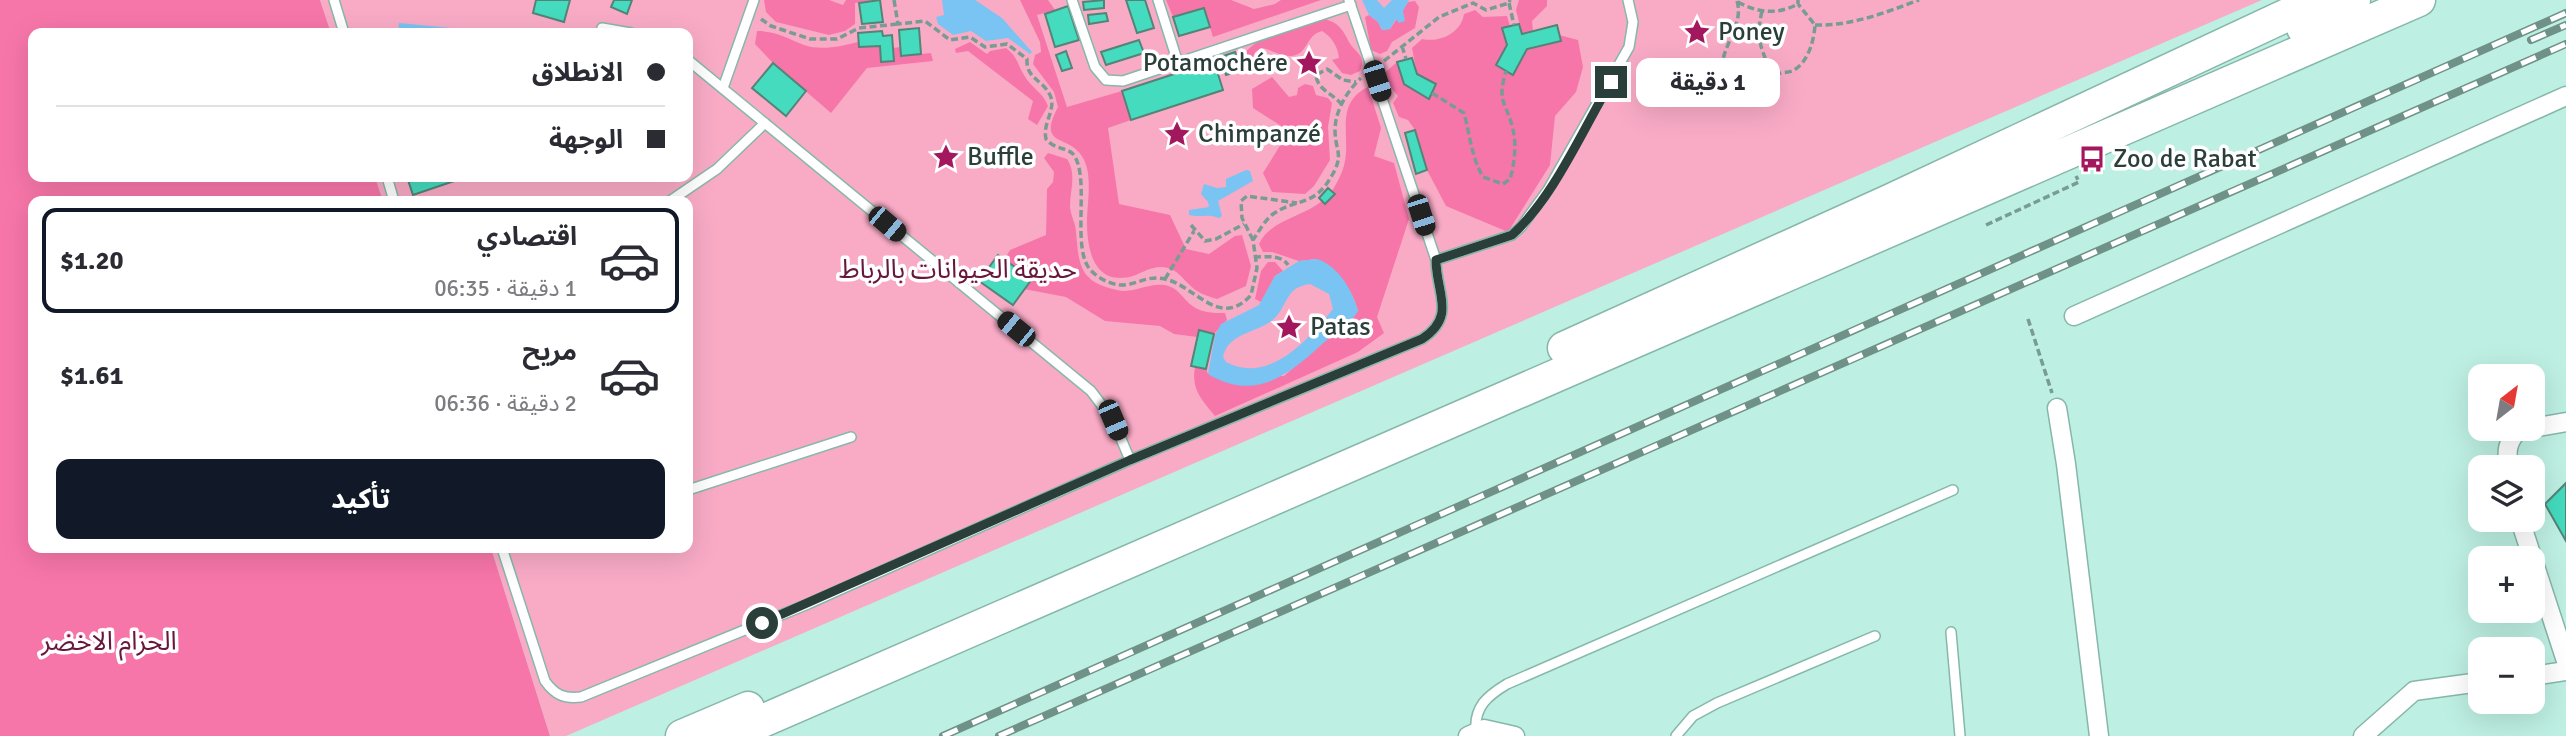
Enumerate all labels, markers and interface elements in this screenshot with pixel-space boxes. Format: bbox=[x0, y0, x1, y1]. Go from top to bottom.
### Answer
place label: Poney bbox=[1718, 16, 1785, 48]
place icon: Poney bbox=[1682, 17, 1712, 47]
place label: Potamochére bbox=[1143, 47, 1288, 79]
place icon: Potamochére bbox=[1294, 48, 1324, 78]
text: الانطلاق bbox=[532, 57, 623, 89]
callout: 1 دقيقة bbox=[1636, 57, 1779, 106]
car bbox=[1361, 58, 1394, 104]
route end bbox=[1595, 66, 1627, 98]
text: 1 دقيقة bbox=[1670, 68, 1746, 97]
place label: Chimpanzé bbox=[1198, 118, 1321, 150]
place icon: Chimpanzé bbox=[1162, 119, 1192, 149]
text: الوجهة bbox=[549, 124, 623, 156]
place label: Buffle bbox=[967, 141, 1034, 173]
place icon: Buffle bbox=[931, 142, 961, 172]
place label: Zoo de Rabat bbox=[2113, 143, 2257, 175]
bus stop icon: Zoo de Rabat bbox=[2077, 144, 2107, 174]
car bbox=[1405, 192, 1438, 238]
car bbox=[865, 202, 910, 246]
text: اقتصادي bbox=[477, 221, 577, 253]
icon: car bbox=[598, 229, 661, 292]
text: $1.20 bbox=[60, 245, 124, 277]
park label: حديقة الحيوانات بالرباط bbox=[839, 254, 1077, 286]
text: 1 دقيقة · 06:35 bbox=[434, 274, 577, 303]
car bbox=[994, 308, 1039, 350]
place label: Patas bbox=[1310, 311, 1371, 343]
place icon: Patas bbox=[1274, 312, 1304, 342]
text: مريح bbox=[522, 336, 577, 368]
icon: car bbox=[598, 344, 661, 407]
text: $1.61 bbox=[60, 360, 124, 392]
north arrow bbox=[2468, 364, 2544, 441]
map controls bbox=[2468, 364, 2545, 714]
text: 2 دقيقة · 06:36 bbox=[434, 389, 577, 418]
car bbox=[1096, 397, 1131, 443]
button: layers bbox=[2468, 455, 2545, 532]
button: تأكيد bbox=[56, 459, 665, 539]
button: + bbox=[2468, 546, 2545, 623]
route start bbox=[746, 607, 778, 639]
park label: الحزام الاخضر bbox=[40, 626, 177, 661]
button: − bbox=[2468, 637, 2545, 714]

